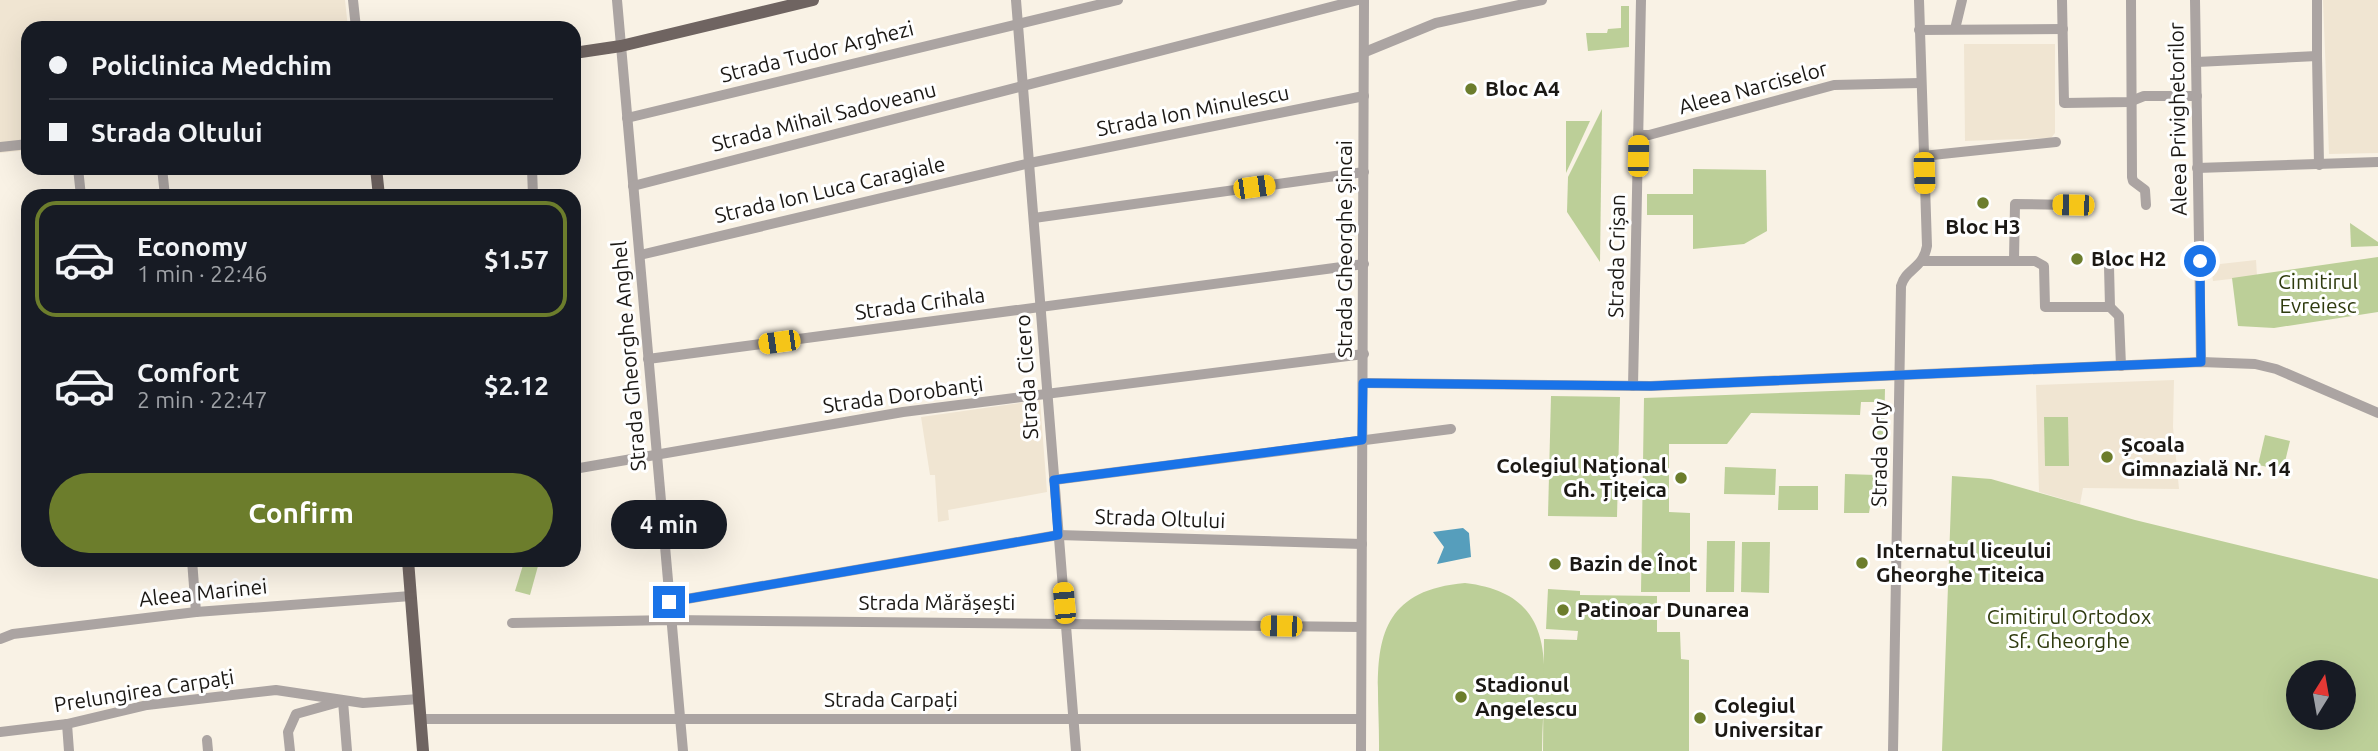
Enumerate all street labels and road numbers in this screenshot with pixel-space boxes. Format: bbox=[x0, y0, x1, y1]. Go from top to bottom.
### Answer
street label: Strada Tudor Arghezi bbox=[718, 15, 916, 87]
street label: Aleea Privighetorilor bbox=[2163, 22, 2191, 216]
street label: Aleea Narciselor bbox=[1676, 56, 1830, 118]
street label: Strada Mihail Sadoveanu bbox=[709, 77, 938, 156]
street label: Strada Ion Minulescu bbox=[1094, 80, 1291, 140]
street label: Strada Gheorghe Șincai bbox=[1332, 140, 1356, 358]
street label: Strada Ion Luca Caragiale bbox=[712, 151, 947, 227]
street label: Strada Crișan bbox=[1603, 194, 1629, 318]
street label: Strada Gheorghe Anghel bbox=[606, 240, 650, 472]
street label: Strada Crihala bbox=[853, 282, 986, 324]
street label: Strada Cicero bbox=[1010, 314, 1042, 440]
street label: Strada Dorobanți bbox=[821, 371, 985, 417]
street label: Strada Orly bbox=[1866, 401, 1892, 507]
street label: Strada Oltului bbox=[1094, 504, 1226, 532]
street label: Aleea Marinei bbox=[138, 573, 268, 611]
street label: Strada Mărășești bbox=[859, 590, 1015, 614]
street label: Prelungirea Carpați bbox=[52, 664, 236, 716]
street label: Strada Carpați bbox=[824, 687, 958, 711]

